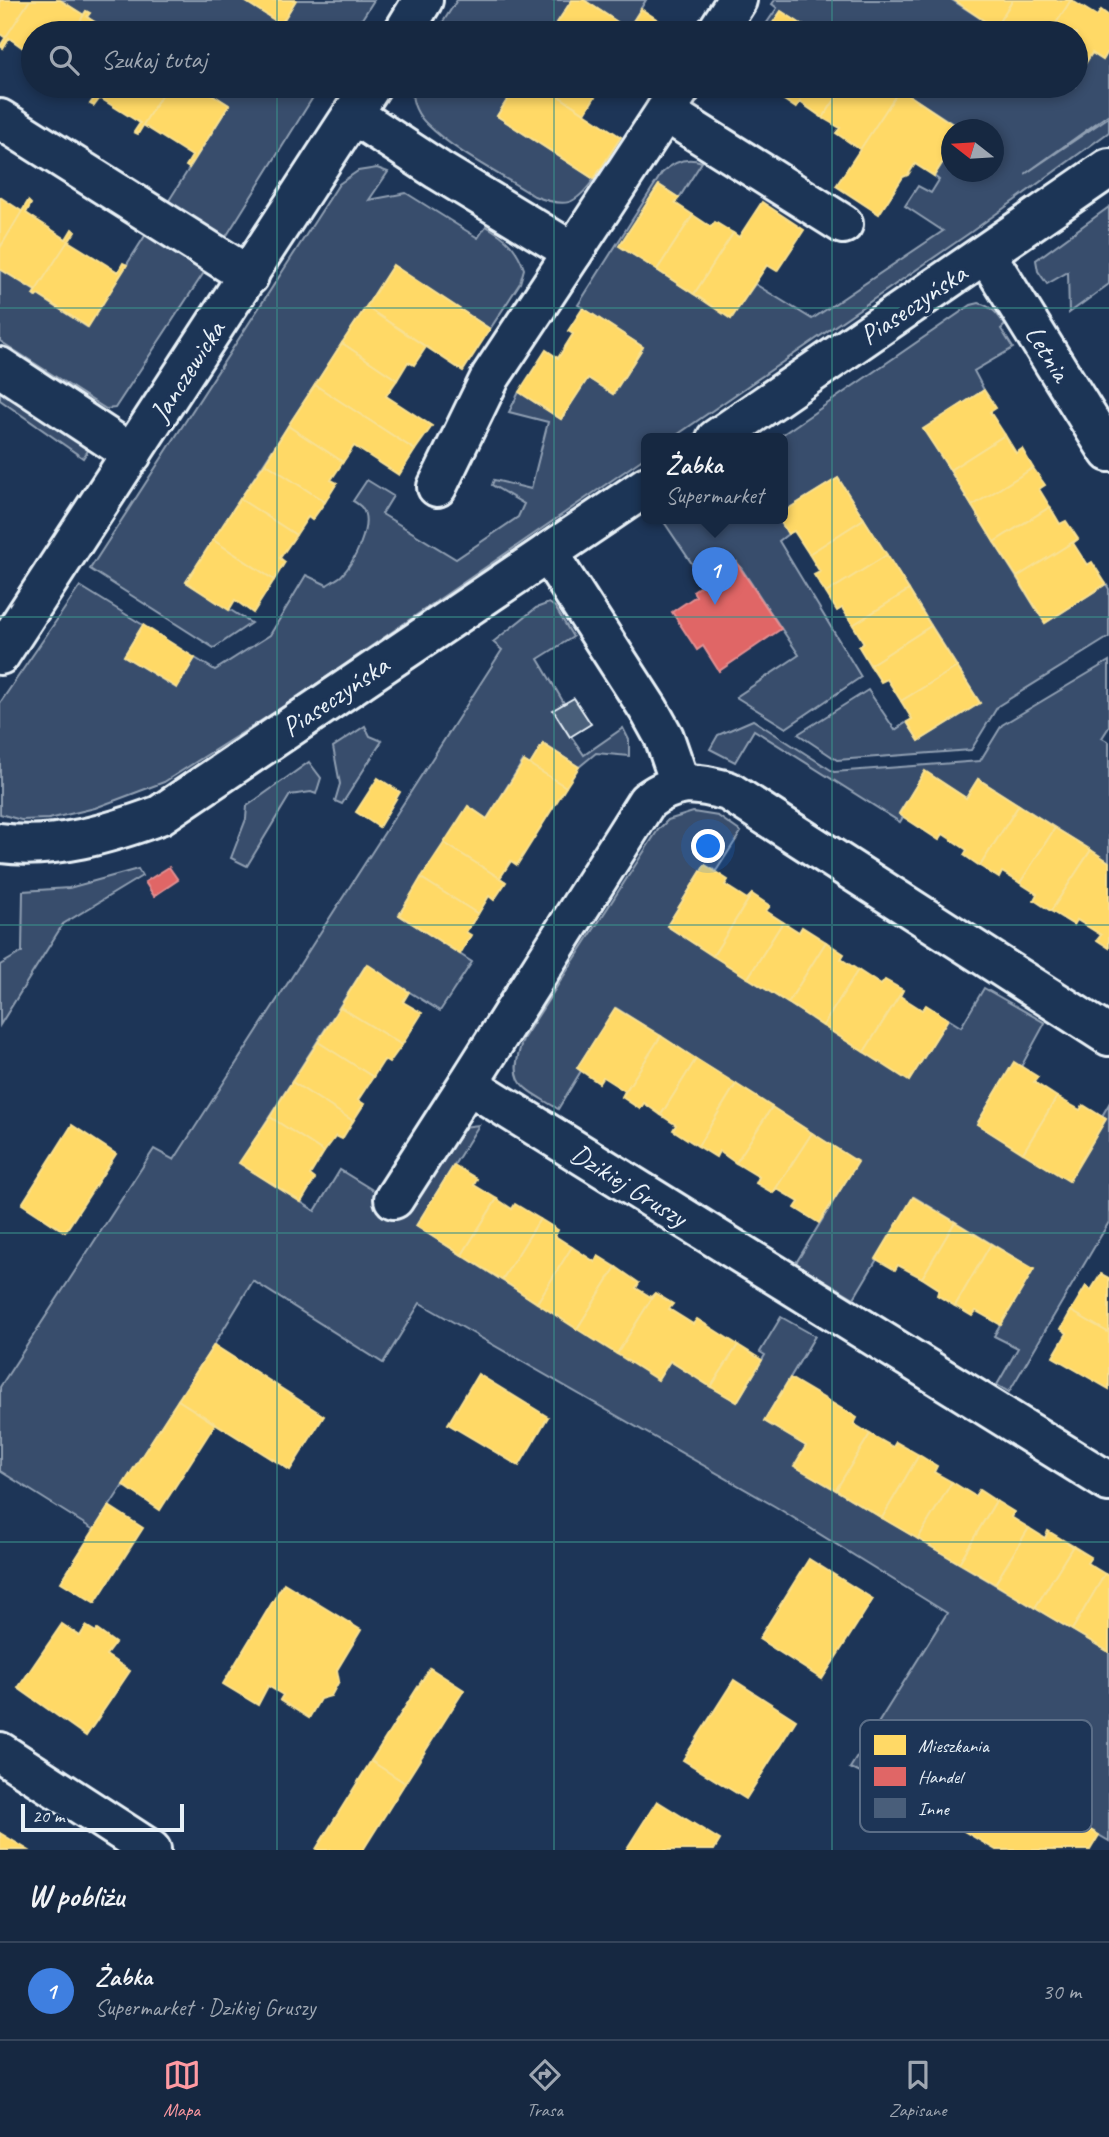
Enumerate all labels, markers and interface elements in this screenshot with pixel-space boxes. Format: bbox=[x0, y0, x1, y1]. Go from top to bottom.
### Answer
search box bbox=[21, 21, 1088, 98]
icon: search bbox=[45, 41, 83, 79]
text: Szukaj tutaj bbox=[101, 43, 207, 76]
north arrow bbox=[941, 119, 1004, 182]
street label: Piaseczyńska bbox=[853, 255, 974, 352]
street label: Janczewicka bbox=[140, 313, 233, 430]
street label: Letnia bbox=[1017, 318, 1080, 390]
popup bbox=[641, 433, 788, 524]
text: Żabka bbox=[666, 448, 723, 481]
text: Supermarket bbox=[666, 481, 763, 510]
pin: 1 bbox=[692, 547, 738, 605]
street label: Piaseczyńska bbox=[275, 647, 396, 744]
your location bbox=[691, 829, 725, 863]
street label: Dzikiej Gruszy bbox=[564, 1136, 696, 1236]
legend bbox=[860, 1720, 1092, 1832]
text: Mieszkania bbox=[918, 1734, 990, 1758]
text: Handel bbox=[918, 1765, 966, 1789]
text: Inne bbox=[918, 1797, 951, 1821]
scale bar bbox=[21, 1801, 184, 1833]
text: 20 m bbox=[32, 1804, 64, 1828]
text: W pobliżu bbox=[28, 1877, 124, 1915]
text: Żabka bbox=[95, 1960, 152, 1993]
text: 1 bbox=[46, 1977, 56, 2006]
text: 30 m bbox=[1042, 1977, 1081, 2006]
text: Supermarket · Dzikiej Gruszy bbox=[95, 1993, 315, 2022]
tab: Mapa bbox=[163, 2056, 201, 2122]
tab: Trasa bbox=[526, 2056, 564, 2122]
tab: Zapisane bbox=[889, 2056, 946, 2122]

